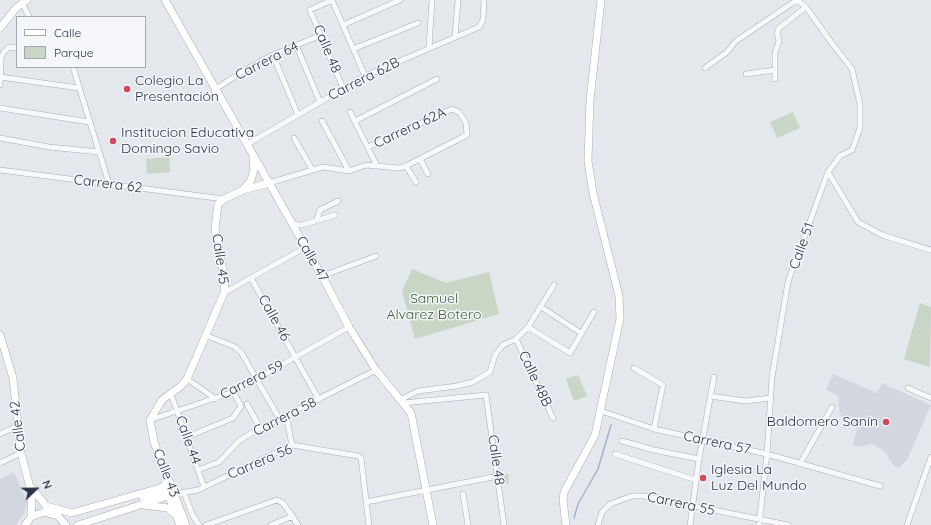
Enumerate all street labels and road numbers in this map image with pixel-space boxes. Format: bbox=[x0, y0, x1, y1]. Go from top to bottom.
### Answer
street label: Calle 48 bbox=[309, 22, 345, 76]
street label: Carrera 64 bbox=[233, 38, 301, 84]
street label: Carrera 62B bbox=[325, 54, 403, 104]
street label: Carrera 62A bbox=[371, 104, 449, 152]
street label: Carrera 62 bbox=[73, 171, 143, 197]
street label: Calle 51 bbox=[786, 220, 818, 272]
street label: Calle 45 bbox=[208, 233, 232, 285]
street label: Calle 47 bbox=[292, 233, 332, 285]
street label: Calle 46 bbox=[254, 292, 294, 344]
street label: Calle 48B bbox=[515, 348, 555, 410]
street label: Carrera 59 bbox=[217, 357, 287, 403]
street label: Carrera 58 bbox=[251, 394, 319, 440]
street label: Calle 42 bbox=[7, 400, 29, 452]
street label: Calle 44 bbox=[171, 413, 205, 467]
street label: Carrera 57 bbox=[682, 428, 752, 458]
street label: Calle 48 bbox=[484, 434, 508, 486]
street label: Carrera 56 bbox=[225, 441, 295, 483]
street label: Calle 43 bbox=[149, 446, 183, 500]
street label: Carrera 55 bbox=[646, 489, 716, 519]

